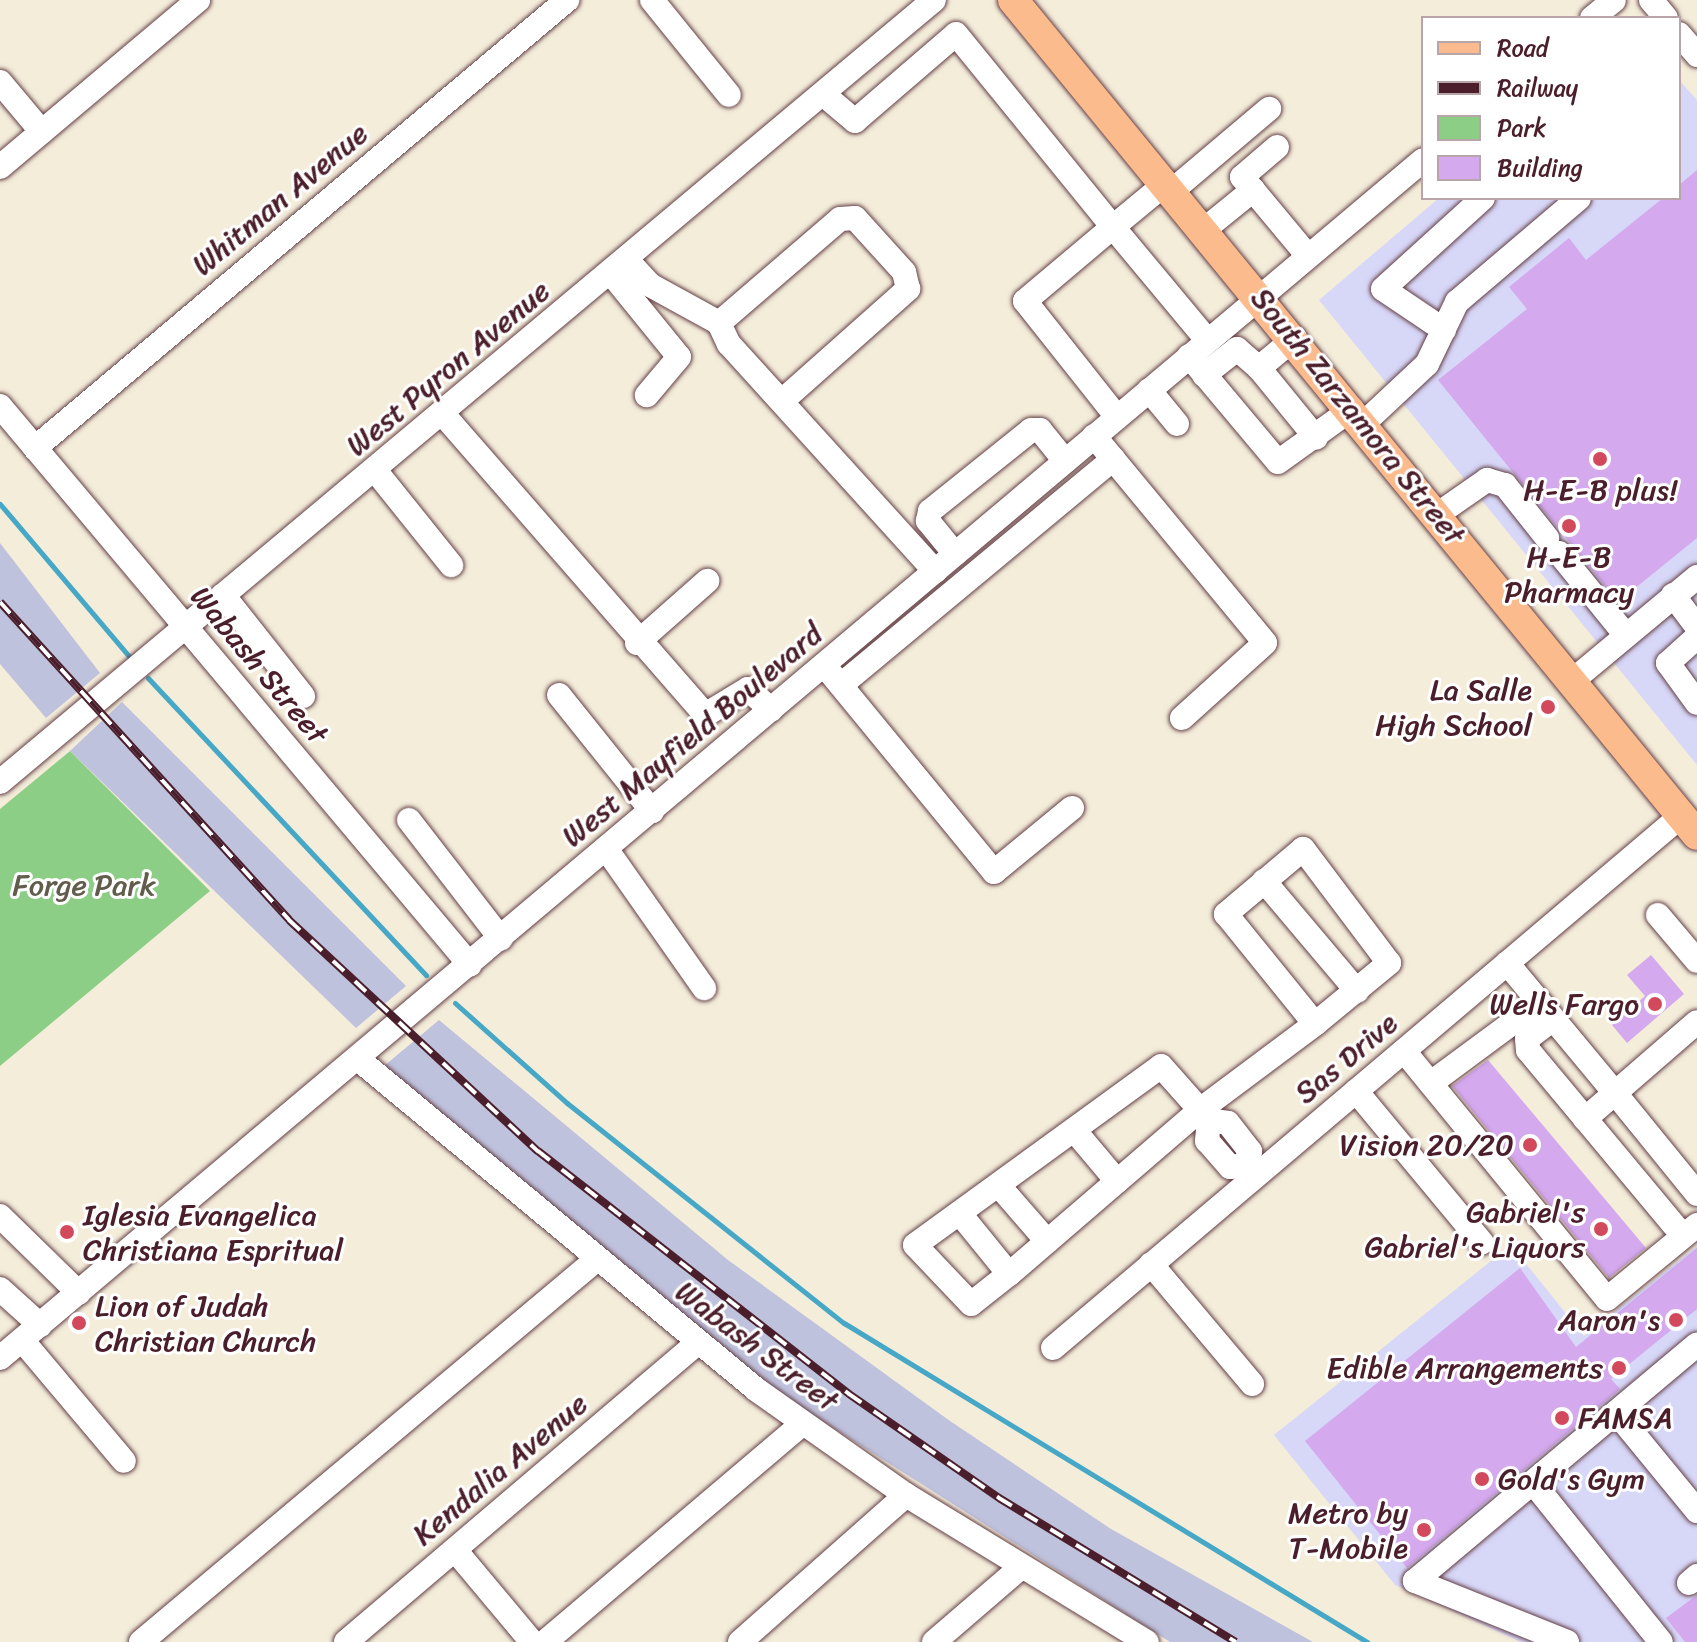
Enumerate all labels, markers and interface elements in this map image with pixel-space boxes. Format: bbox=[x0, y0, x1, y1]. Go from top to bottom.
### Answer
legend bbox=[1421, 16, 1681, 200]
text: Road bbox=[1497, 27, 1548, 69]
text: Railway bbox=[1497, 67, 1578, 109]
text: Park bbox=[1497, 107, 1546, 149]
street label: Whitman Avenue bbox=[185, 115, 375, 283]
text: Building bbox=[1497, 147, 1583, 189]
street label: West Pyron Avenue bbox=[339, 272, 557, 464]
street label: South Zarzamora Street bbox=[1243, 280, 1473, 552]
marker: H-E-B plus! bbox=[1591, 450, 1609, 468]
place label: H-E-B plus! bbox=[1523, 472, 1677, 508]
marker: H-E-B Pharmacy bbox=[1560, 517, 1578, 535]
place label: H-E-B Pharmacy bbox=[1504, 539, 1634, 610]
street label: Wabash Street bbox=[183, 579, 335, 751]
street label: West Mayfield Boulevard bbox=[555, 616, 829, 854]
place label: La Salle High School bbox=[1375, 672, 1532, 742]
marker: La Salle High School bbox=[1539, 698, 1557, 716]
park label: Forge Park bbox=[12, 867, 156, 903]
place label: Wells Fargo bbox=[1489, 986, 1639, 1022]
marker: Wells Fargo bbox=[1646, 995, 1664, 1013]
street label: Sas Drive bbox=[1287, 1005, 1405, 1111]
place label: Vision 20/20 bbox=[1340, 1127, 1514, 1163]
marker: Vision 20/20 bbox=[1521, 1136, 1539, 1154]
place label: Gabriel's Gabriel's Liquors bbox=[1366, 1194, 1585, 1264]
place label: Iglesia Evangelica Christiana Espritual bbox=[83, 1197, 345, 1268]
marker: Gabriel's Gabriel's Liquors bbox=[1592, 1220, 1610, 1238]
marker: Iglesia Evangelica Christiana Espritual bbox=[58, 1223, 76, 1241]
street label: Wabash Street bbox=[669, 1273, 845, 1419]
place label: Lion of Judah Christian Church bbox=[95, 1288, 316, 1358]
place label: Aaron's bbox=[1558, 1302, 1660, 1338]
marker: Aaron's bbox=[1667, 1311, 1685, 1329]
marker: Lion of Judah Christian Church bbox=[70, 1314, 88, 1332]
place label: Edible Arrangements bbox=[1328, 1350, 1603, 1386]
marker: Edible Arrangements bbox=[1610, 1359, 1628, 1377]
street label: Kendalia Avenue bbox=[406, 1386, 594, 1552]
place label: FAMSA bbox=[1578, 1400, 1673, 1436]
marker: FAMSA bbox=[1553, 1409, 1571, 1427]
place label: Gold's Gym bbox=[1498, 1461, 1645, 1497]
marker: Gold's Gym bbox=[1473, 1470, 1491, 1488]
place label: Metro by T-Mobile bbox=[1288, 1495, 1408, 1566]
marker: Metro by T-Mobile bbox=[1415, 1521, 1433, 1539]

